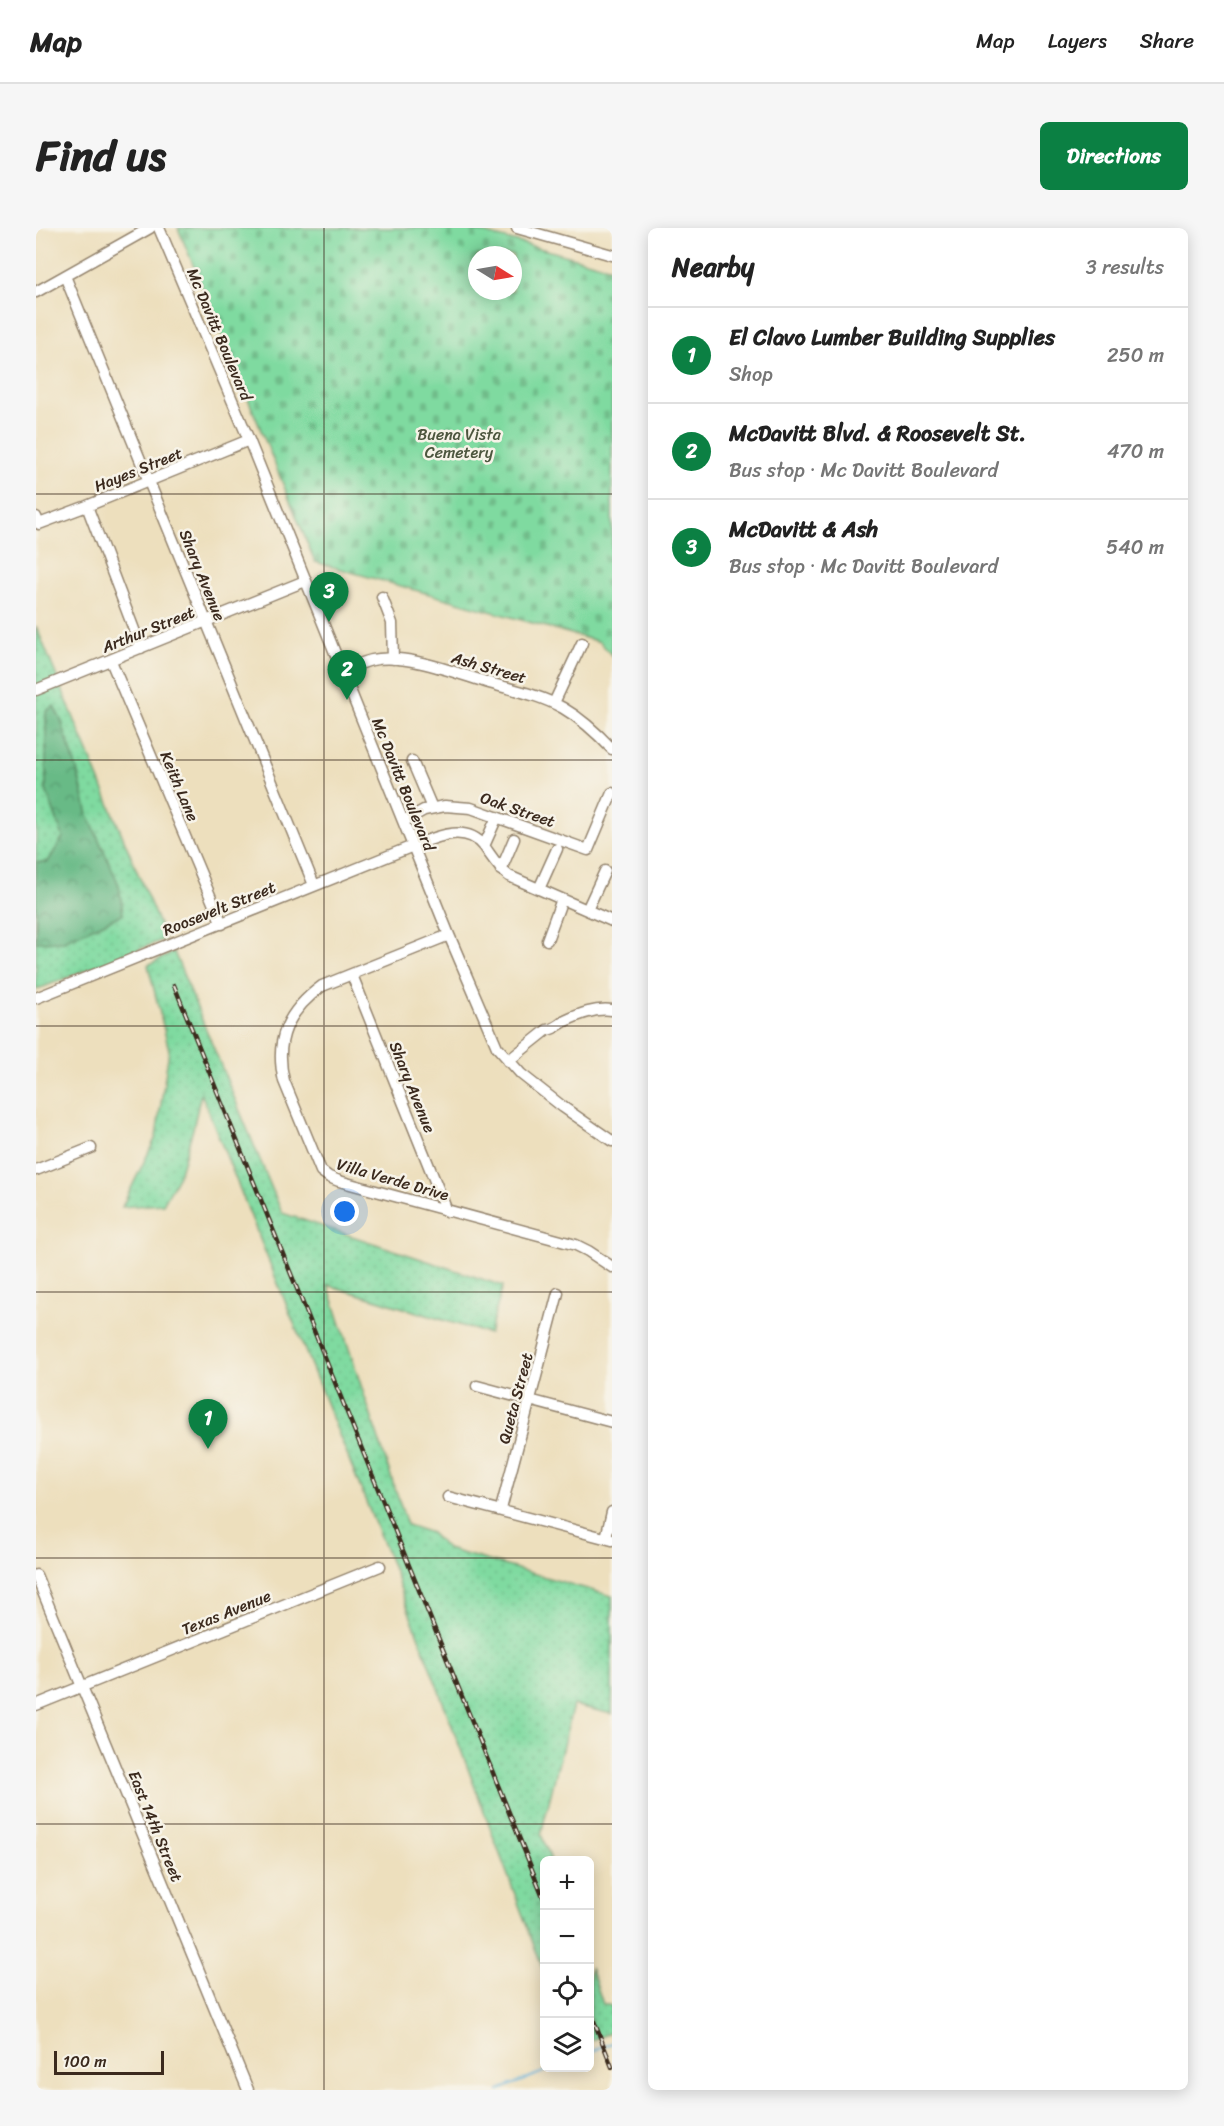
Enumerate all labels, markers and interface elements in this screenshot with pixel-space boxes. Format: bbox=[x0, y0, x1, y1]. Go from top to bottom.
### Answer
text: Map bbox=[30, 17, 82, 66]
text: Map bbox=[976, 22, 1015, 60]
text: Layers bbox=[1048, 22, 1107, 60]
text: Share bbox=[1140, 22, 1194, 60]
text: Find us bbox=[36, 119, 166, 193]
button: Directions bbox=[1040, 122, 1188, 190]
text: Nearby bbox=[672, 244, 754, 290]
north arrow bbox=[468, 246, 522, 300]
text: 3 results bbox=[1086, 250, 1164, 285]
street label: Mc Davitt Boulevard bbox=[178, 263, 261, 407]
text: El Clavo Lumber Building Supplies bbox=[729, 318, 1055, 357]
text: 1 bbox=[687, 338, 696, 373]
text: 250 m bbox=[1107, 338, 1164, 373]
text: Shop bbox=[729, 357, 773, 392]
text: McDavitt Blvd. & Roosevelt St. bbox=[729, 414, 1026, 453]
park label: Buena Vista Cemetery bbox=[417, 420, 502, 467]
text: 2 bbox=[686, 434, 697, 469]
text: 470 m bbox=[1107, 434, 1164, 469]
street label: Hayes Street bbox=[89, 439, 187, 500]
text: Bus stop · Mc Davitt Boulevard bbox=[729, 453, 998, 488]
text: McDavitt & Ash bbox=[729, 510, 878, 549]
street label: Shary Avenue bbox=[171, 525, 234, 626]
text: 3 bbox=[686, 530, 697, 565]
text: 540 m bbox=[1106, 530, 1164, 565]
text: Bus stop · Mc Davitt Boulevard bbox=[729, 549, 998, 584]
pin: 3 bbox=[310, 572, 348, 622]
street label: Arthur Street bbox=[96, 598, 199, 662]
street label: Ash Street bbox=[447, 643, 530, 692]
pin: 2 bbox=[328, 650, 366, 700]
street label: Mc Davitt Boulevard bbox=[363, 713, 444, 857]
street label: Keith Lane bbox=[152, 746, 207, 826]
street label: Oak Street bbox=[476, 783, 559, 836]
street label: Roosevelt Street bbox=[158, 873, 280, 944]
street label: Shary Avenue bbox=[381, 1037, 444, 1138]
street label: Villa Verde Drive bbox=[333, 1150, 453, 1209]
your location bbox=[330, 1197, 359, 1226]
street label: Queta Street bbox=[489, 1349, 542, 1447]
pin: 1 bbox=[188, 1400, 228, 1449]
street label: Texas Avenue bbox=[177, 1581, 275, 1644]
street label: East 14th Street bbox=[120, 1766, 191, 1886]
map controls bbox=[540, 1856, 594, 2072]
button: + bbox=[540, 1856, 594, 1910]
button: − bbox=[540, 1910, 594, 1964]
button: locate bbox=[540, 1964, 594, 2018]
button: layers bbox=[540, 2018, 594, 2072]
text: 100 m bbox=[63, 2047, 107, 2076]
scale bar bbox=[54, 2048, 164, 2076]

